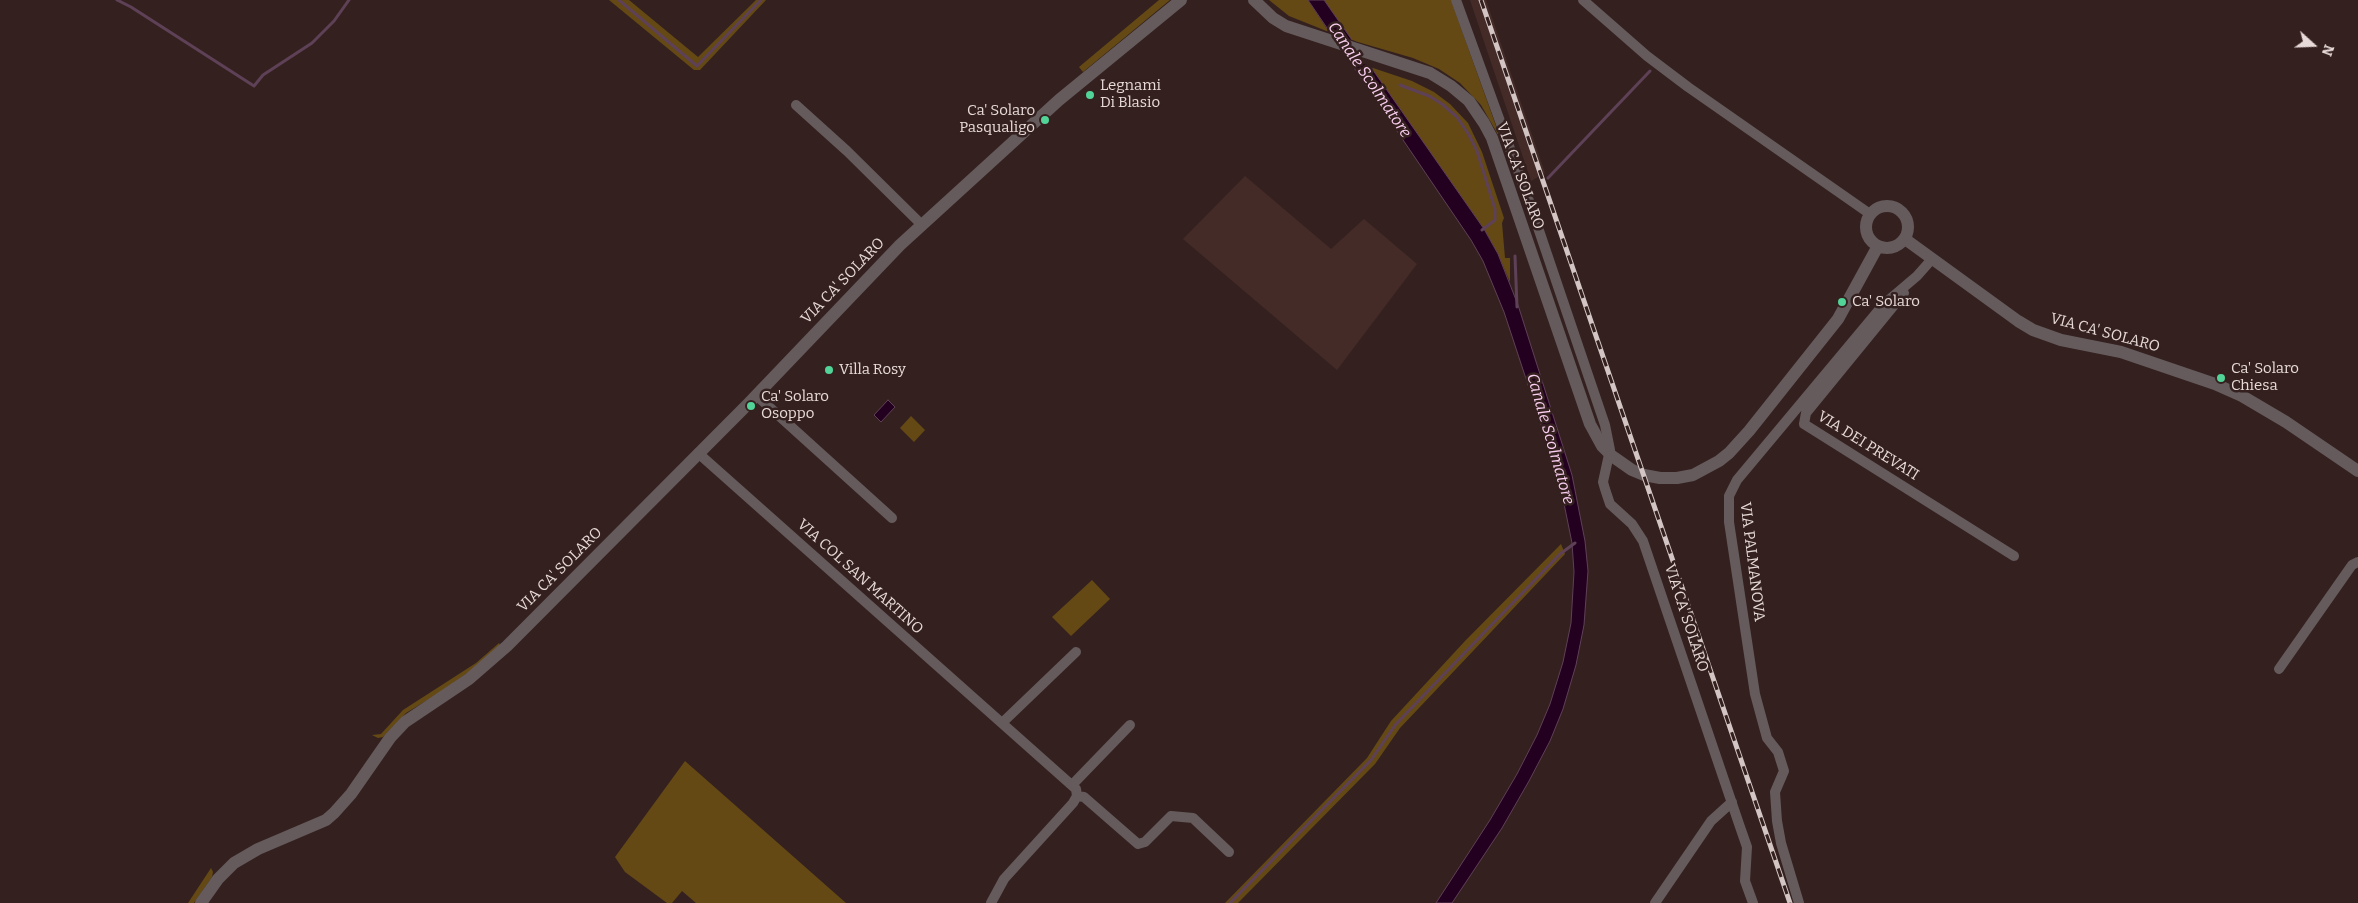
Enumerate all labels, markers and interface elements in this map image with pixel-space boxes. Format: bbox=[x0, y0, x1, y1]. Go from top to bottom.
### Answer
water label: Canale Scolmatore bbox=[1323, 19, 1415, 141]
north arrow bbox=[2288, 20, 2338, 70]
text: N bbox=[2318, 42, 2337, 58]
place label: Legnami Di Blasio bbox=[1100, 77, 1161, 112]
marker: Legnami Di Blasio bbox=[1084, 89, 1096, 101]
place label: Ca' Solaro Pasqualigo bbox=[959, 102, 1035, 137]
marker: Ca' Solaro Pasqualigo bbox=[1039, 114, 1051, 126]
street label: VIA CA' SOLARO bbox=[1492, 120, 1548, 232]
street label: VIA CA' SOLARO bbox=[797, 234, 889, 328]
place label: Ca' Solaro bbox=[1852, 293, 1920, 311]
marker: Ca' Solaro bbox=[1836, 296, 1848, 308]
street label: VIA CA' SOLARO bbox=[2048, 310, 2162, 356]
place label: Ca' Solaro Chiesa bbox=[2231, 360, 2299, 395]
place label: Villa Rosy bbox=[839, 361, 906, 379]
marker: Villa Rosy bbox=[823, 364, 835, 376]
water label: Canale Scolmatore bbox=[1522, 371, 1578, 507]
marker: Ca' Solaro Chiesa bbox=[2215, 372, 2227, 384]
place label: Ca' Solaro Osoppo bbox=[761, 388, 829, 423]
marker: Ca' Solaro Osoppo bbox=[745, 400, 757, 412]
street label: VIA DEI PREVATI bbox=[1814, 408, 1922, 484]
street label: VIA PALMANOVA bbox=[1736, 501, 1768, 623]
street label: VIA COL SAN MARTINO bbox=[793, 516, 927, 638]
street label: VIA CA' SOLARO bbox=[514, 524, 606, 616]
street label: VIA CA' SOLARO bbox=[1660, 562, 1712, 674]

